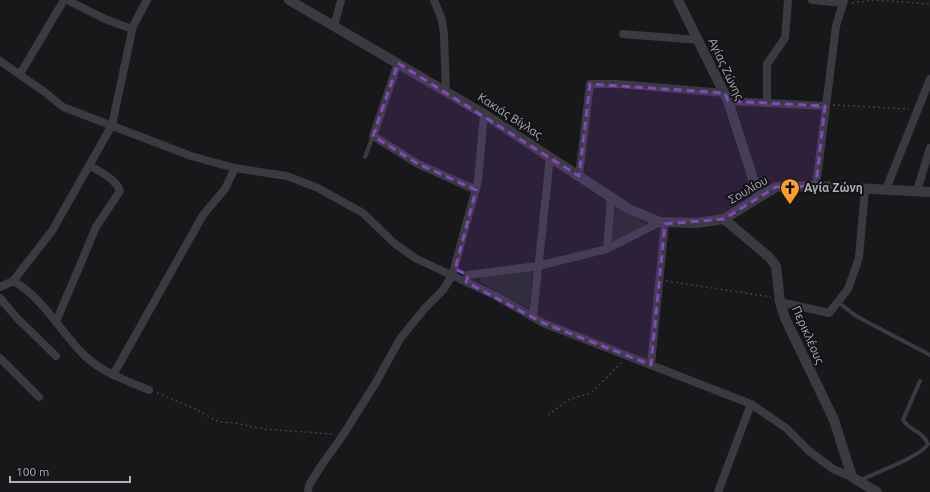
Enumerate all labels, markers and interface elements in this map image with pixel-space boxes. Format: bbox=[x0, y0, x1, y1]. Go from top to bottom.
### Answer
street label: Αγίας Ζώνης bbox=[706, 36, 747, 103]
street label: Κακιάς Βίγλας bbox=[475, 90, 545, 142]
street label: Σουλίου bbox=[726, 173, 770, 206]
church icon: Αγία Ζώνη bbox=[779, 177, 801, 205]
place label: Αγία Ζώνη bbox=[804, 181, 863, 194]
street label: Περικλέους bbox=[789, 304, 827, 367]
scale bar bbox=[10, 458, 130, 484]
text: 100 m bbox=[16, 465, 49, 478]

